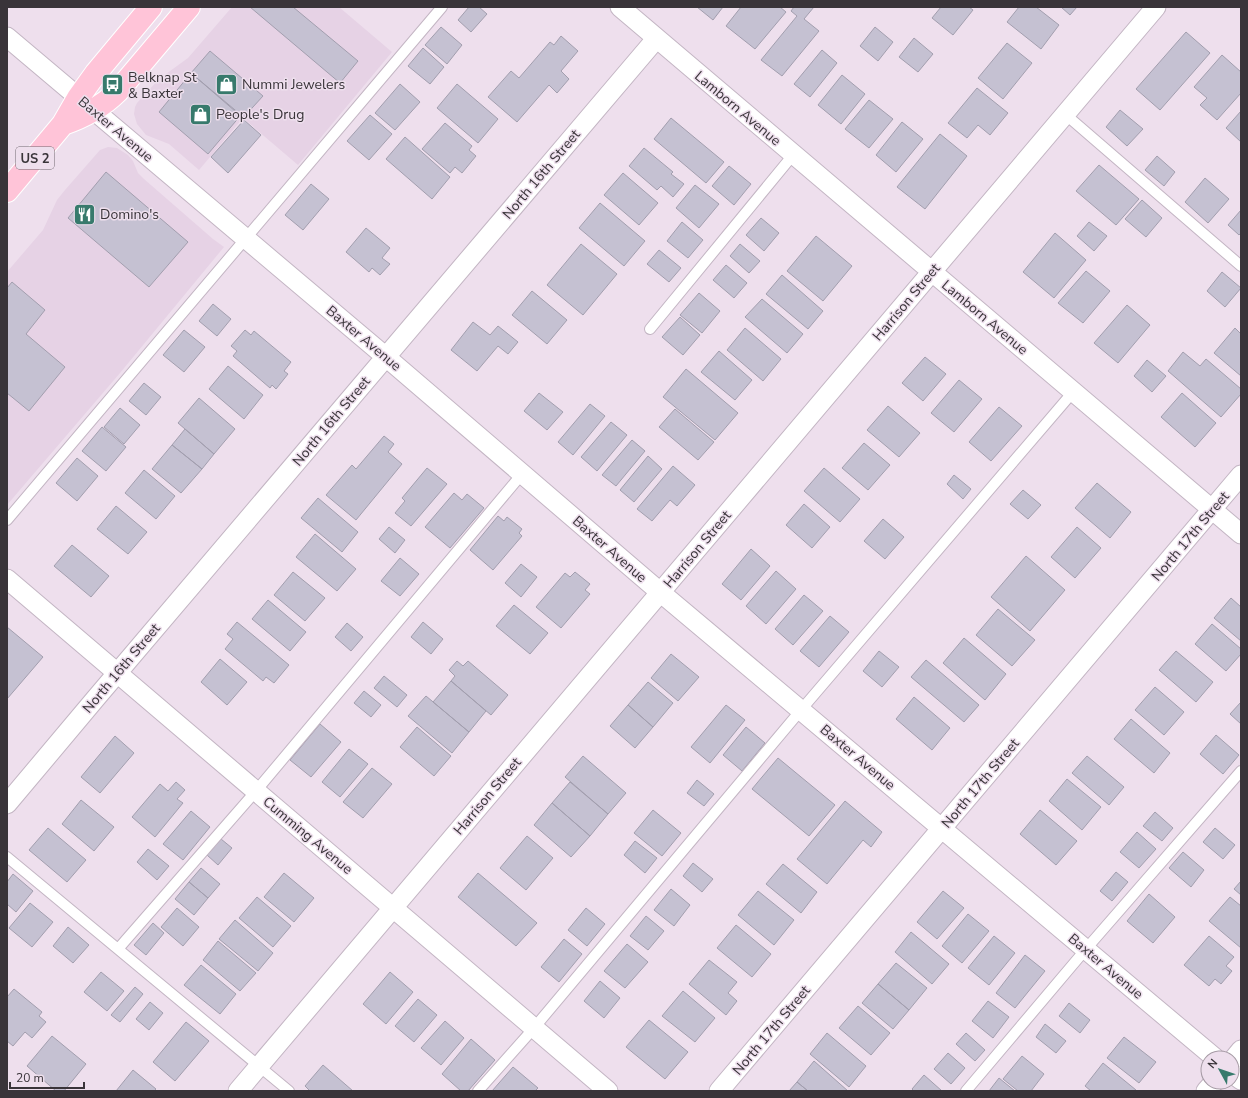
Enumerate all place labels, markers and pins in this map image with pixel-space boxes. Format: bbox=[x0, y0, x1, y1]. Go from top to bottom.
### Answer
place label: Belknap St & Baxter bbox=[128, 68, 197, 103]
shop icon: Nummi Jewelers bbox=[214, 71, 240, 97]
bus stop icon: Belknap St & Baxter bbox=[100, 72, 126, 98]
place label: Nummi Jewelers bbox=[242, 75, 346, 94]
shop icon: People's Drug bbox=[187, 101, 213, 127]
place label: People's Drug bbox=[216, 105, 304, 124]
restaurant icon: Domino's bbox=[71, 201, 97, 227]
place label: Domino's bbox=[100, 205, 159, 224]

